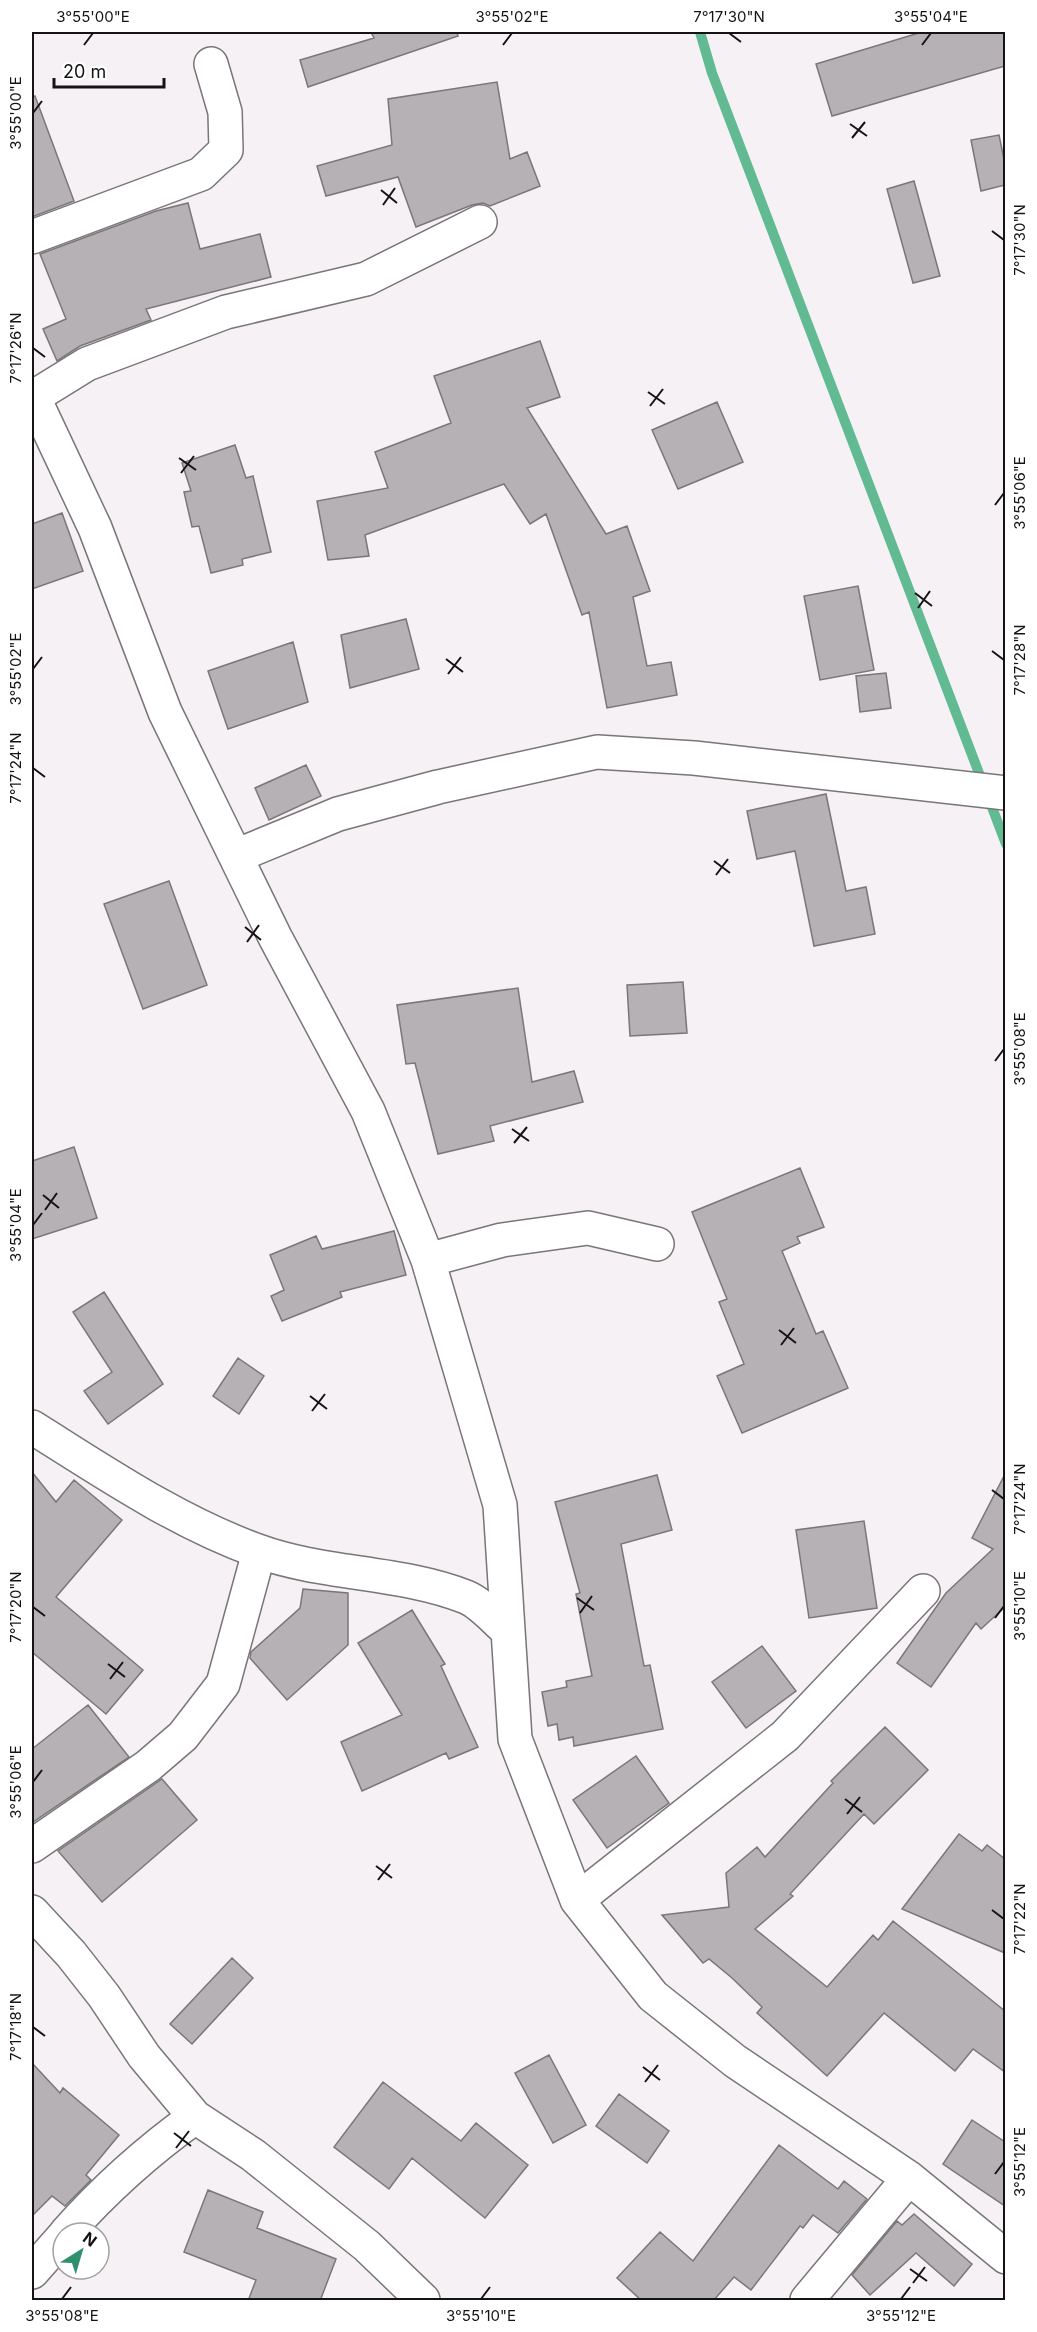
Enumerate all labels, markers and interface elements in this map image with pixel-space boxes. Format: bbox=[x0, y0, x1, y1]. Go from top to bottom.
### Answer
text: 3°55'00"E bbox=[56, 7, 130, 26]
text: 3°55'02"E bbox=[475, 7, 549, 26]
text: 7°17'30"N bbox=[693, 7, 765, 26]
text: 3°55'04"E bbox=[894, 7, 968, 26]
scale bar bbox=[54, 51, 164, 89]
text: 20 m bbox=[63, 61, 106, 82]
text: 3°55'00"E bbox=[6, 76, 25, 150]
text: 7°17'30"N bbox=[1010, 204, 1029, 276]
text: 7°17'26"N bbox=[6, 312, 25, 384]
text: 3°55'06"E bbox=[1010, 456, 1029, 530]
text: 7°17'28"N bbox=[1010, 624, 1029, 696]
text: 3°55'02"E bbox=[6, 632, 25, 706]
text: 7°17'24"N bbox=[6, 732, 25, 804]
text: 3°55'08"E bbox=[1010, 1012, 1029, 1086]
text: 3°55'04"E bbox=[6, 1188, 25, 1262]
text: 7°17'24"N bbox=[1010, 1463, 1029, 1535]
text: 7°17'20"N bbox=[6, 1571, 25, 1643]
text: 3°55'10"E bbox=[1010, 1571, 1029, 1641]
text: 3°55'06"E bbox=[6, 1745, 25, 1819]
text: 7°17'22"N bbox=[1010, 1884, 1029, 1955]
text: 7°17'18"N bbox=[6, 1993, 25, 2061]
text: 3°55'12"E bbox=[1010, 2127, 1029, 2197]
north arrow bbox=[51, 2221, 111, 2281]
text: N bbox=[79, 2227, 101, 2251]
text: 3°55'08"E bbox=[25, 2306, 99, 2325]
text: 3°55'10"E bbox=[446, 2306, 516, 2325]
text: 3°55'12"E bbox=[866, 2306, 936, 2325]

